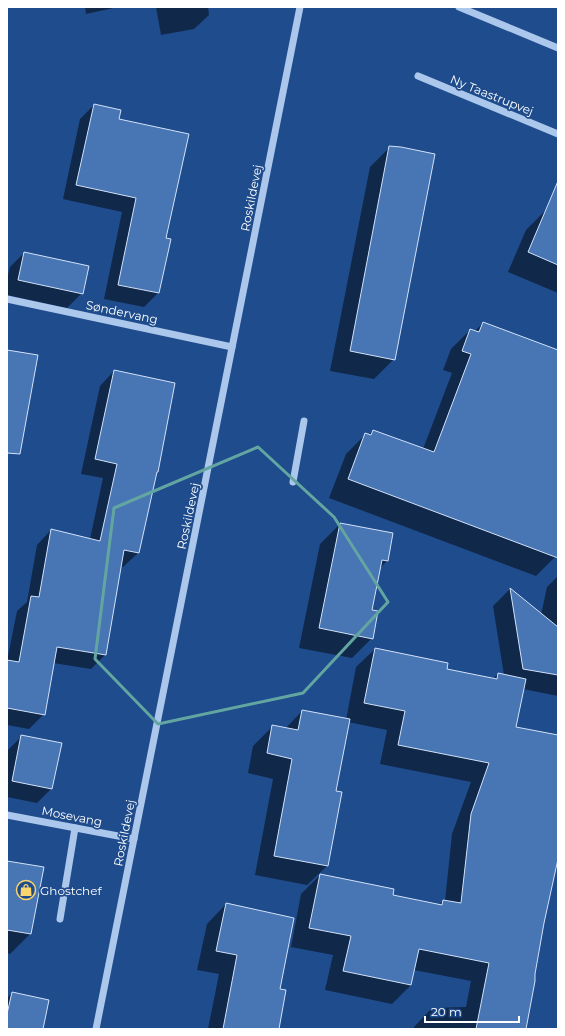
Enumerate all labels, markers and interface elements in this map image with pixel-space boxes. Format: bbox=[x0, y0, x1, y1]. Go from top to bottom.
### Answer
street label: Ny Taastrupvej bbox=[448, 71, 536, 119]
street label: Roskildevej bbox=[237, 163, 265, 233]
street label: Søndervang bbox=[85, 297, 159, 327]
street label: Roskildevej bbox=[174, 481, 202, 551]
street label: Roskildevej bbox=[110, 798, 138, 868]
street label: Mosevang bbox=[40, 803, 104, 829]
shop icon: Ghostchef bbox=[15, 879, 37, 901]
place label: Ghostchef bbox=[40, 883, 102, 898]
scale bar bbox=[425, 998, 519, 1024]
text: 20 m bbox=[431, 1004, 462, 1019]

